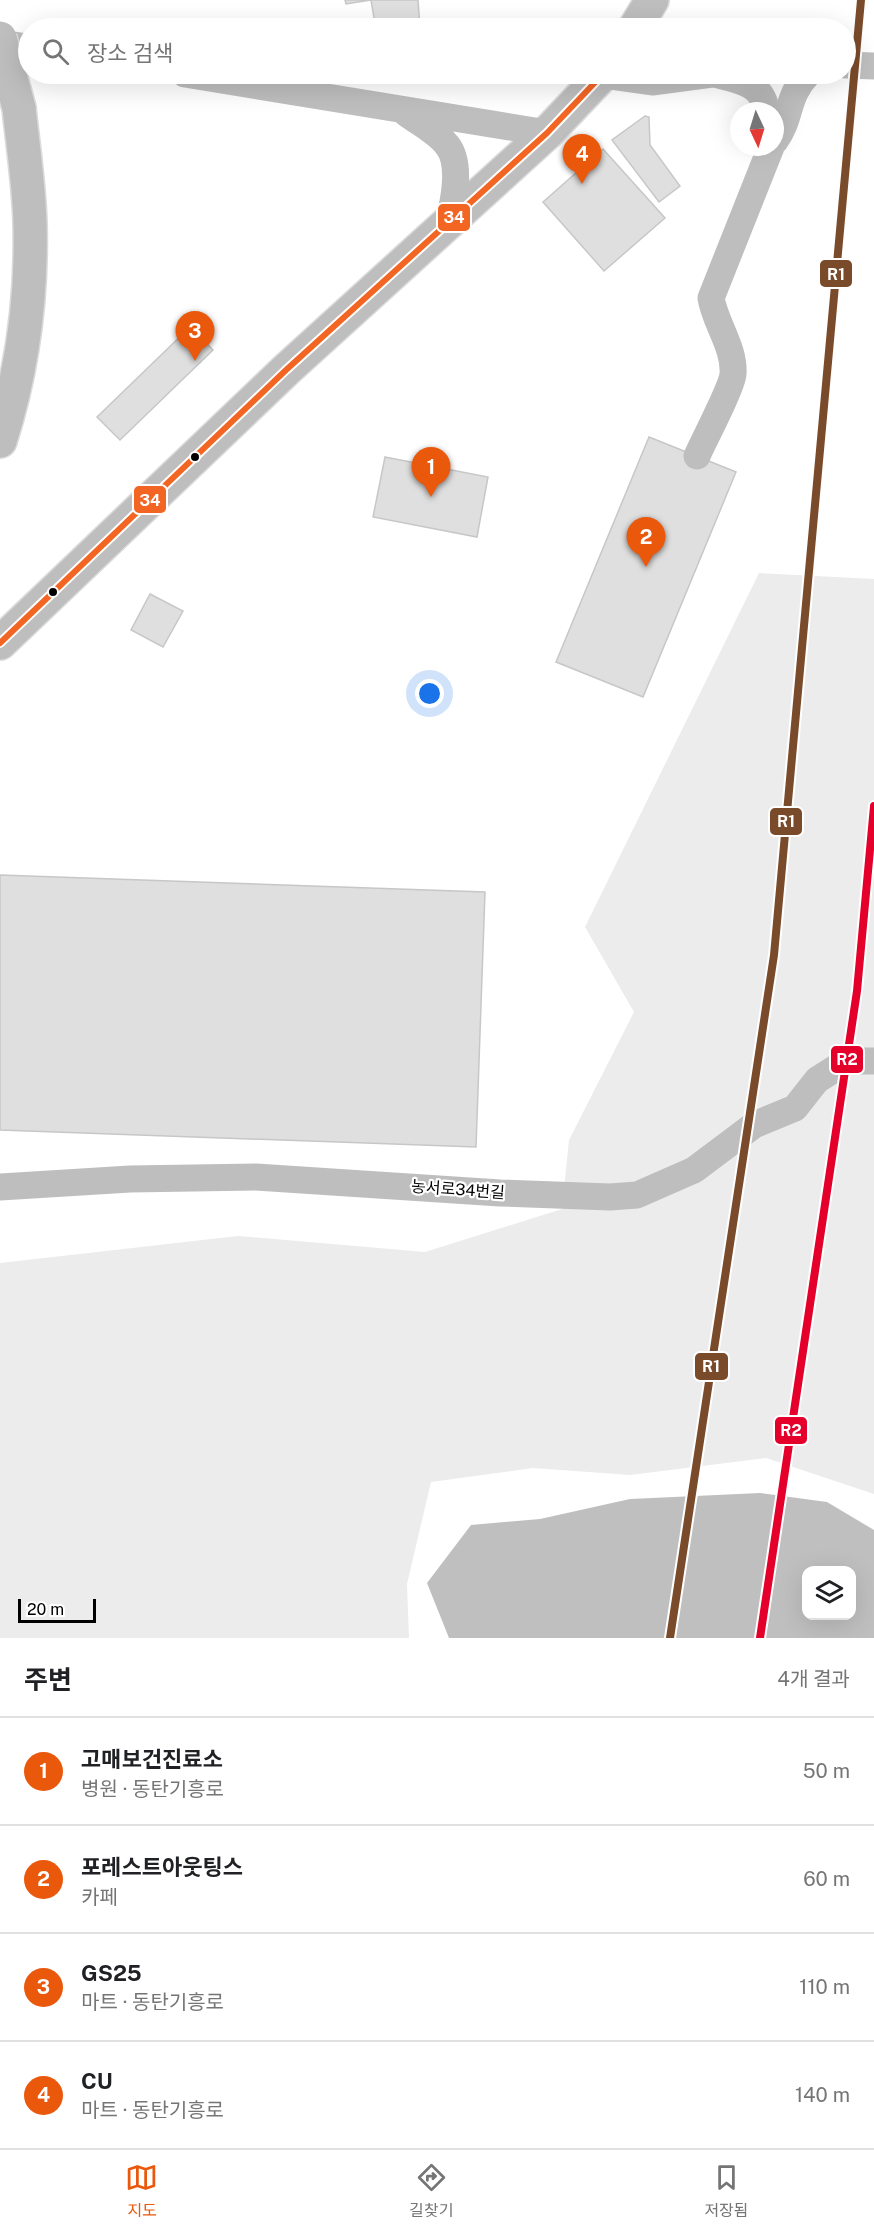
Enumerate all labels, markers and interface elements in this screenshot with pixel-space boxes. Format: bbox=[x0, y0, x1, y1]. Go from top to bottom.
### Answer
search box bbox=[18, 18, 856, 84]
icon: search bbox=[39, 35, 72, 68]
text: 장소 검색 bbox=[87, 40, 173, 66]
north arrow bbox=[730, 102, 784, 156]
pin: 4 bbox=[562, 134, 602, 184]
line badge: 34 bbox=[437, 203, 471, 232]
text: 34 bbox=[443, 208, 465, 227]
line badge: R1 bbox=[819, 259, 853, 288]
text: R1 bbox=[827, 265, 845, 284]
pin: 3 bbox=[176, 312, 214, 361]
pin: 1 bbox=[412, 448, 450, 497]
unlabelled marker bbox=[189, 451, 201, 463]
line badge: 34 bbox=[133, 485, 167, 514]
text: 34 bbox=[139, 491, 161, 510]
pin: 2 bbox=[626, 518, 666, 567]
unlabelled marker bbox=[47, 586, 59, 598]
your location bbox=[415, 679, 444, 708]
line badge: R1 bbox=[769, 807, 803, 836]
text: R1 bbox=[777, 812, 795, 831]
line badge: R2 bbox=[830, 1045, 864, 1074]
text: R2 bbox=[836, 1050, 858, 1069]
street label: 농서로34번길 bbox=[411, 1177, 505, 1202]
line badge: R1 bbox=[694, 1352, 729, 1381]
text: R1 bbox=[702, 1357, 720, 1376]
line badge: R2 bbox=[774, 1416, 808, 1445]
text: R2 bbox=[780, 1421, 802, 1440]
map controls bbox=[802, 1566, 856, 1620]
button: layers bbox=[802, 1566, 856, 1620]
scale bar bbox=[18, 1596, 96, 1624]
text: 20 m bbox=[27, 1600, 64, 1619]
text: 주변 bbox=[24, 1664, 72, 1695]
text: 4개 결과 bbox=[777, 1667, 850, 1691]
text: 고매보건진료소 bbox=[81, 1746, 223, 1772]
text: 1 bbox=[39, 1759, 48, 1783]
text: 50 m bbox=[803, 1759, 850, 1783]
text: 병원 · 동탄기흥로 bbox=[81, 1777, 224, 1801]
text: 포레스트아웃팅스 bbox=[81, 1854, 243, 1880]
text: 2 bbox=[37, 1867, 50, 1891]
text: 60 m bbox=[803, 1867, 850, 1891]
text: 카페 bbox=[81, 1885, 118, 1909]
text: GS25 bbox=[81, 1960, 142, 1986]
text: 3 bbox=[37, 1975, 50, 1999]
text: 110 m bbox=[799, 1975, 850, 1999]
text: 마트 · 동탄기흥로 bbox=[81, 1990, 224, 2014]
text: CU bbox=[81, 2068, 113, 2094]
text: 4 bbox=[37, 2083, 50, 2107]
text: 140 m bbox=[795, 2083, 850, 2107]
text: 마트 · 동탄기흥로 bbox=[81, 2098, 224, 2122]
tab: 지도 bbox=[125, 2161, 158, 2221]
tab: 길찾기 bbox=[409, 2161, 453, 2221]
tab: 저장됨 bbox=[704, 2161, 749, 2221]

